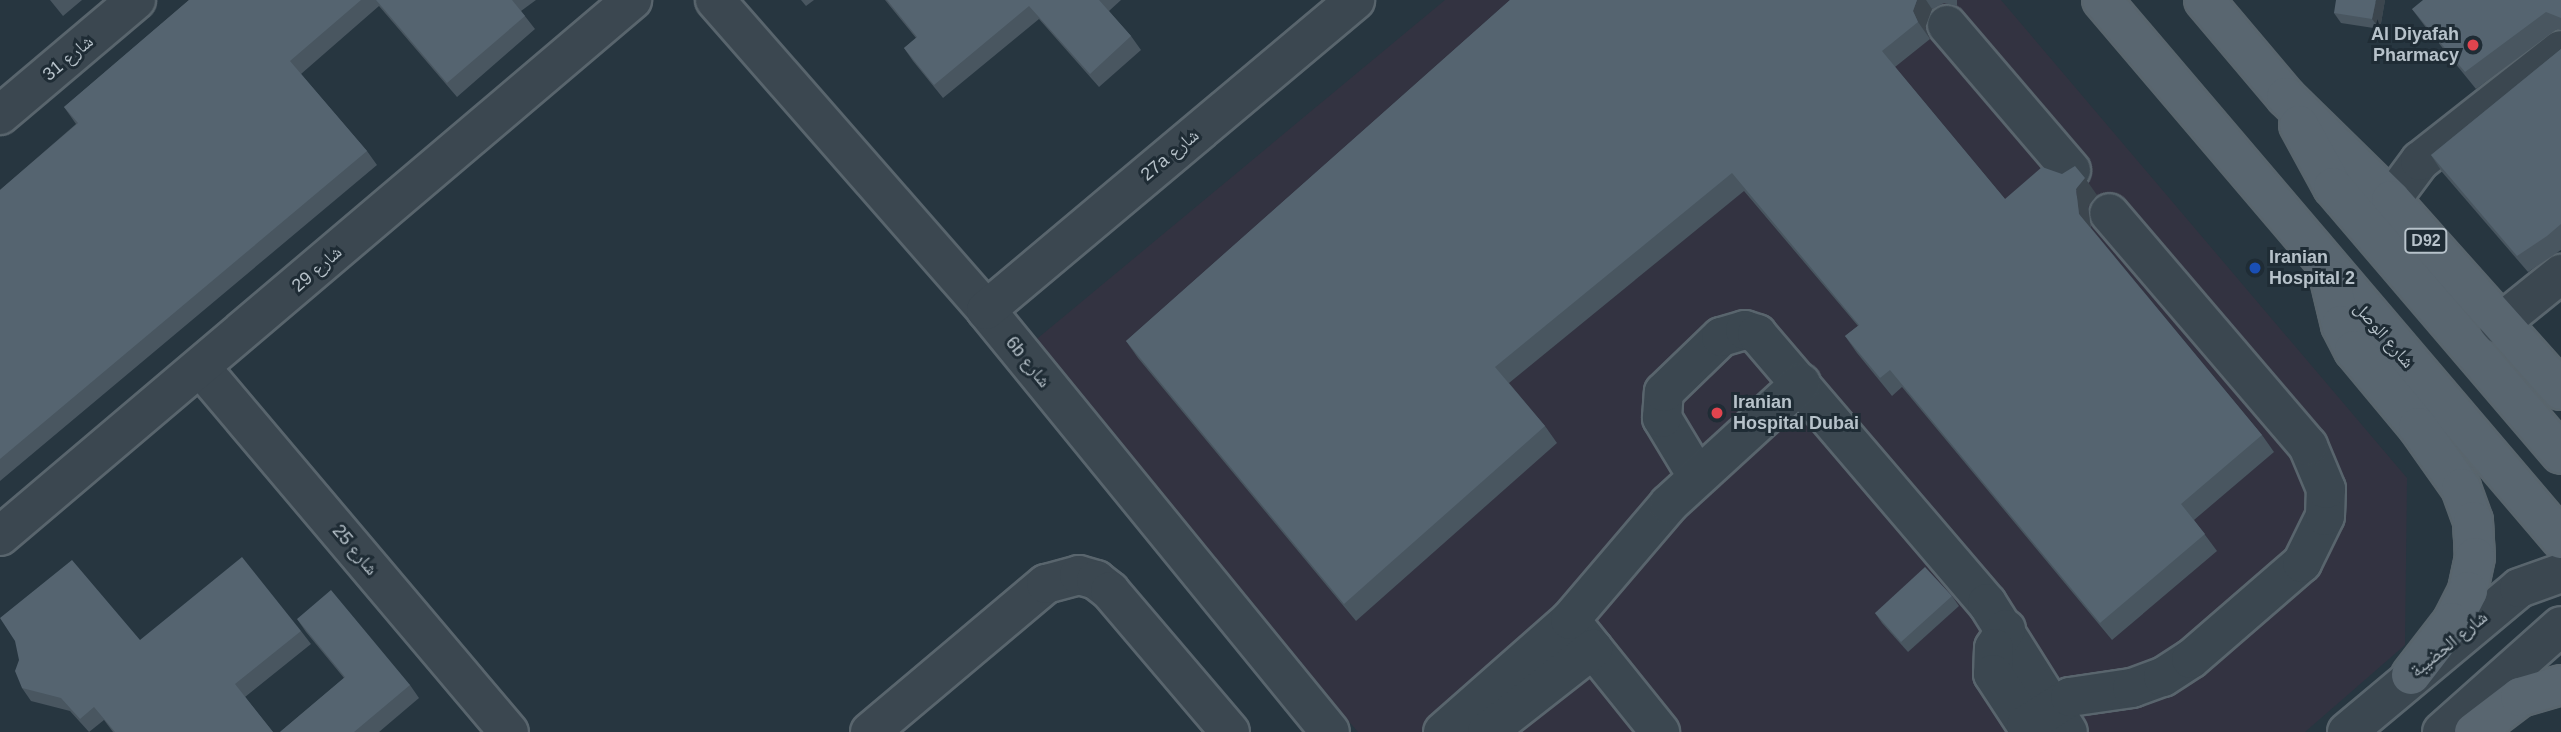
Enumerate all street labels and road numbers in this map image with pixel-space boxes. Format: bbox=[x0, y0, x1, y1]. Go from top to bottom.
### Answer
street label: شارع 31 bbox=[38, 31, 98, 85]
street label: 27a شارع bbox=[1137, 124, 1203, 186]
road number: D92 bbox=[2403, 229, 2449, 254]
street label: شارع 29 bbox=[288, 241, 346, 297]
street label: شارع الوصل bbox=[2349, 298, 2419, 372]
street label: 6b شارع bbox=[1001, 332, 1055, 392]
street label: شارع 25 bbox=[328, 520, 382, 580]
street label: شارع الحضيبة bbox=[2406, 606, 2492, 682]

